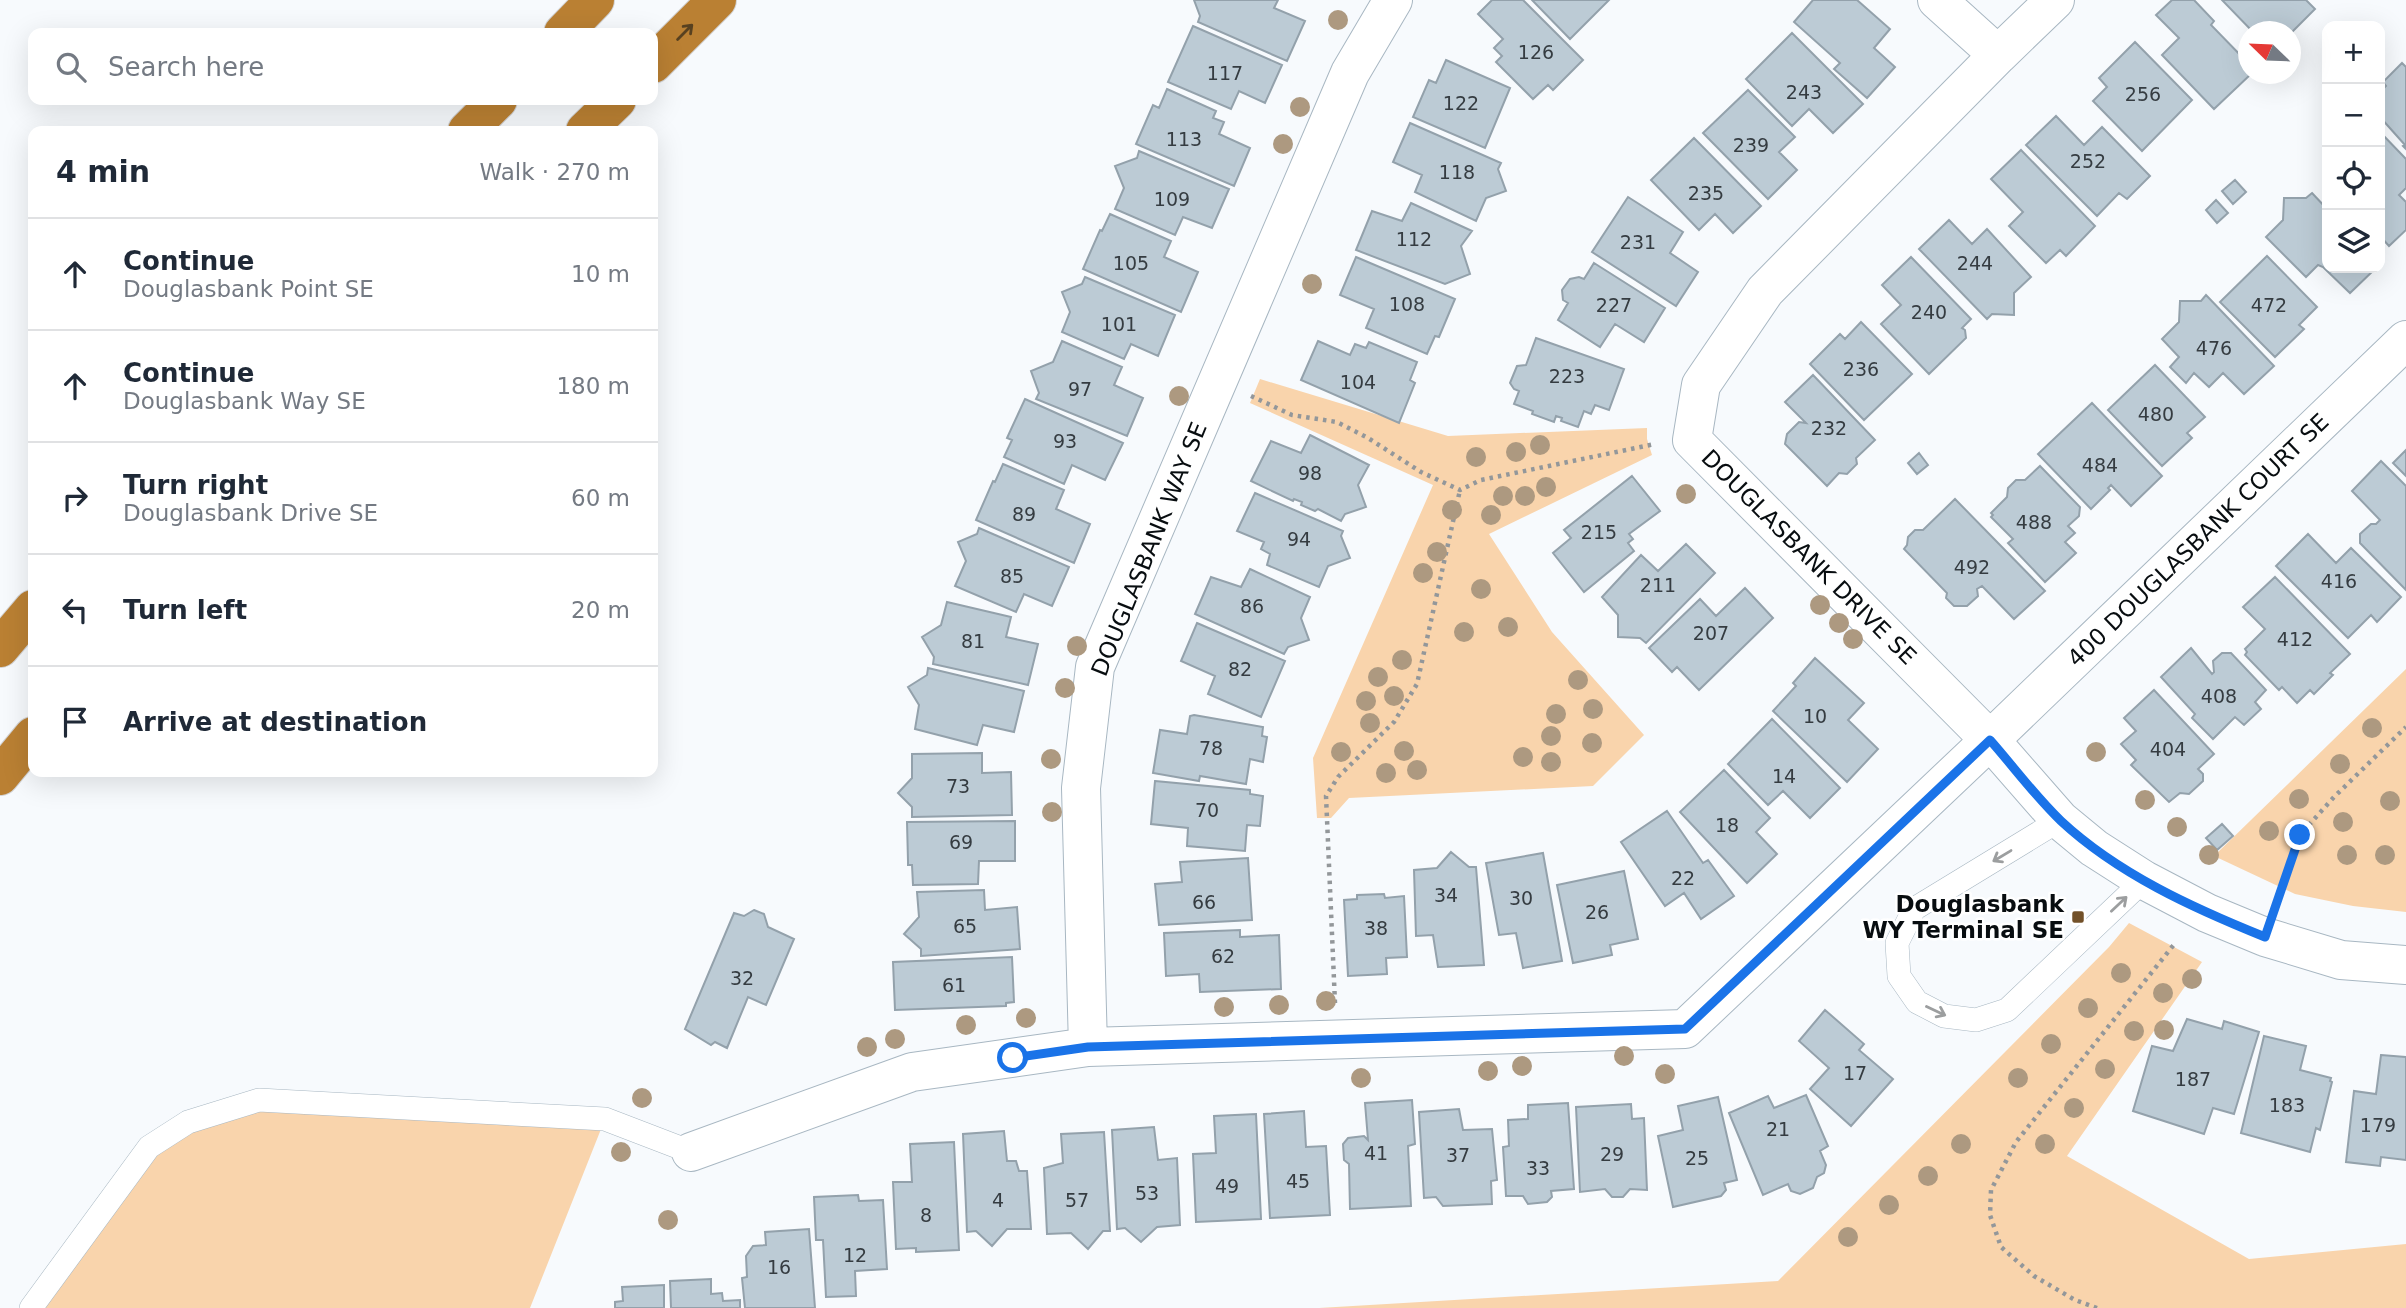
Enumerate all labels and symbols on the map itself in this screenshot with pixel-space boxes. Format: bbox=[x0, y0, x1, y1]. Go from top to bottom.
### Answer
north arrow bbox=[2238, 21, 2301, 84]
one-way arrow bbox=[676, 23, 693, 40]
house number: 126 bbox=[1518, 41, 1554, 63]
house number: 117 bbox=[1207, 62, 1243, 84]
house number: 243 bbox=[1786, 81, 1822, 103]
house number: 256 bbox=[2125, 83, 2161, 105]
house number: 122 bbox=[1443, 92, 1479, 114]
house number: 113 bbox=[1166, 128, 1202, 150]
house number: 239 bbox=[1733, 134, 1769, 156]
house number: 252 bbox=[2070, 150, 2106, 172]
house number: 118 bbox=[1439, 161, 1475, 183]
house number: 235 bbox=[1688, 182, 1724, 204]
house number: 109 bbox=[1154, 188, 1190, 210]
house number: 112 bbox=[1396, 228, 1432, 250]
house number: 231 bbox=[1620, 231, 1656, 253]
house number: 105 bbox=[1113, 252, 1149, 274]
house number: 244 bbox=[1957, 252, 1993, 274]
house number: 108 bbox=[1389, 293, 1425, 315]
house number: 227 bbox=[1596, 294, 1632, 316]
house number: 472 bbox=[2251, 294, 2287, 316]
house number: 240 bbox=[1911, 301, 1947, 323]
house number: 101 bbox=[1101, 313, 1137, 335]
house number: 476 bbox=[2196, 337, 2232, 359]
house number: 236 bbox=[1843, 358, 1879, 380]
house number: 223 bbox=[1549, 365, 1585, 387]
house number: 104 bbox=[1340, 371, 1376, 393]
house number: 97 bbox=[1068, 378, 1092, 400]
house number: 480 bbox=[2138, 403, 2174, 425]
street label: 400 DOUGLASBANK COURT SE bbox=[2062, 408, 2334, 672]
house number: 232 bbox=[1811, 417, 1847, 439]
street label: DOUGLASBANK WAY SE bbox=[1086, 418, 1212, 680]
house number: 93 bbox=[1053, 430, 1077, 452]
street label: DOUGLASBANK DRIVE SE bbox=[1696, 444, 1922, 670]
house number: 484 bbox=[2082, 454, 2118, 476]
house number: 98 bbox=[1298, 462, 1322, 484]
house number: 89 bbox=[1012, 503, 1036, 525]
house number: 488 bbox=[2016, 511, 2052, 533]
house number: 215 bbox=[1581, 521, 1617, 543]
house number: 94 bbox=[1287, 528, 1311, 550]
house number: 492 bbox=[1954, 556, 1990, 578]
house number: 85 bbox=[1000, 565, 1024, 587]
house number: 416 bbox=[2321, 570, 2357, 592]
house number: 211 bbox=[1640, 574, 1676, 596]
house number: 86 bbox=[1240, 595, 1264, 617]
house number: 207 bbox=[1693, 622, 1729, 644]
house number: 412 bbox=[2277, 628, 2313, 650]
house number: 81 bbox=[961, 630, 985, 652]
house number: 82 bbox=[1228, 658, 1252, 680]
house number: 408 bbox=[2201, 685, 2237, 707]
house number: 10 bbox=[1803, 705, 1827, 727]
house number: 78 bbox=[1199, 737, 1223, 759]
house number: 404 bbox=[2150, 738, 2186, 760]
house number: 14 bbox=[1772, 765, 1796, 787]
house number: 73 bbox=[946, 775, 970, 797]
house number: 70 bbox=[1195, 799, 1219, 821]
house number: 18 bbox=[1715, 814, 1739, 836]
route end bbox=[2284, 819, 2315, 850]
house number: 69 bbox=[949, 831, 973, 853]
one-way arrow bbox=[1992, 849, 2012, 863]
house number: 22 bbox=[1671, 867, 1695, 889]
house number: 34 bbox=[1434, 884, 1458, 906]
house number: 30 bbox=[1509, 887, 1533, 909]
house number: 66 bbox=[1192, 891, 1216, 913]
place label: Douglasbank WY Terminal SE bbox=[1862, 891, 2065, 943]
one-way arrow bbox=[2110, 895, 2127, 912]
house number: 26 bbox=[1585, 901, 1609, 923]
marker: Douglasbank WY Terminal SE bbox=[2070, 909, 2086, 925]
house number: 65 bbox=[953, 915, 977, 937]
house number: 38 bbox=[1364, 917, 1388, 939]
house number: 62 bbox=[1211, 945, 1235, 967]
house number: 32 bbox=[730, 967, 754, 989]
house number: 61 bbox=[942, 974, 966, 996]
one-way arrow bbox=[1925, 1005, 1946, 1019]
route start bbox=[997, 1042, 1028, 1073]
house number: 17 bbox=[1843, 1062, 1867, 1084]
house number: 187 bbox=[2175, 1068, 2211, 1090]
house number: 183 bbox=[2269, 1094, 2305, 1116]
house number: 179 bbox=[2360, 1114, 2396, 1136]
house number: 21 bbox=[1766, 1118, 1790, 1140]
house number: 41 bbox=[1364, 1142, 1388, 1164]
house number: 29 bbox=[1600, 1143, 1624, 1165]
house number: 37 bbox=[1446, 1144, 1470, 1166]
house number: 25 bbox=[1685, 1147, 1709, 1169]
house number: 33 bbox=[1526, 1157, 1550, 1179]
house number: 45 bbox=[1286, 1170, 1310, 1192]
house number: 49 bbox=[1215, 1175, 1239, 1197]
house number: 53 bbox=[1135, 1182, 1159, 1204]
house number: 4 bbox=[992, 1189, 1004, 1211]
house number: 57 bbox=[1065, 1189, 1089, 1211]
house number: 8 bbox=[920, 1204, 932, 1226]
house number: 12 bbox=[843, 1244, 867, 1266]
house number: 16 bbox=[767, 1256, 791, 1278]

